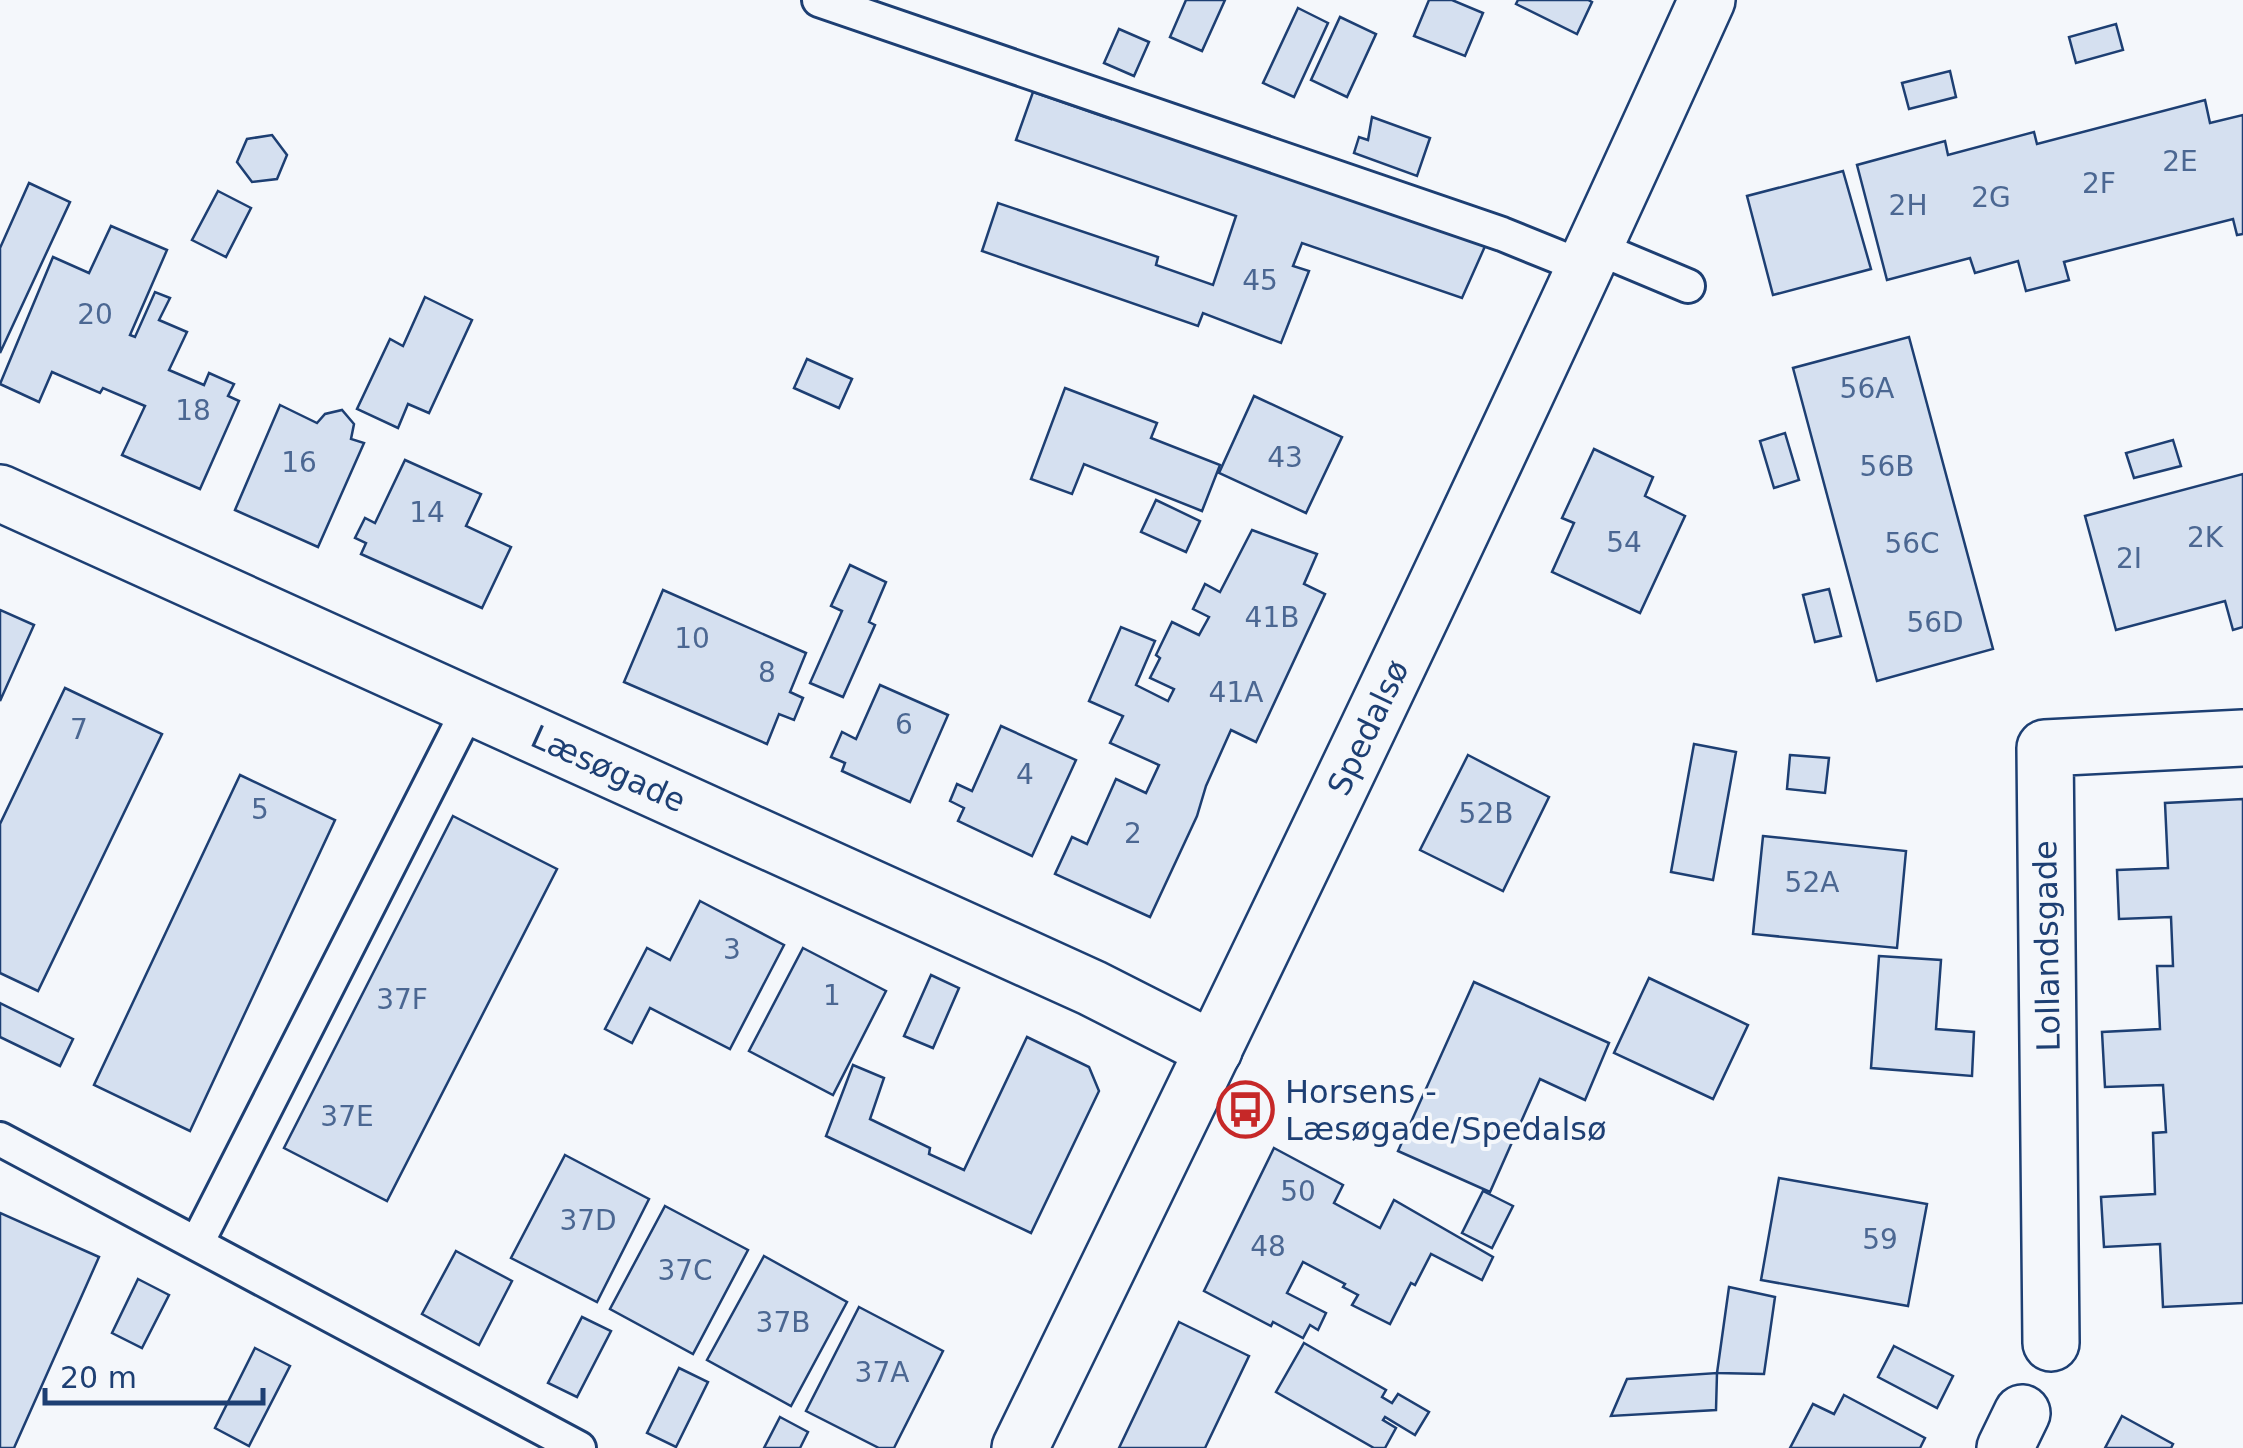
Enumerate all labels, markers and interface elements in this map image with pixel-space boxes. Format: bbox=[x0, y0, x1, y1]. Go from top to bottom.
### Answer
house number: 2E bbox=[2162, 145, 2198, 178]
house number: 2F bbox=[2082, 167, 2116, 200]
house number: 2G bbox=[1971, 181, 2011, 214]
house number: 2H bbox=[1889, 189, 1927, 222]
house number: 45 bbox=[1242, 264, 1278, 297]
house number: 20 bbox=[77, 298, 113, 331]
house number: 56A bbox=[1840, 372, 1894, 405]
house number: 18 bbox=[175, 394, 211, 427]
house number: 43 bbox=[1267, 441, 1303, 474]
house number: 16 bbox=[281, 446, 317, 479]
house number: 56B bbox=[1860, 450, 1914, 483]
house number: 14 bbox=[409, 496, 445, 529]
house number: 2K bbox=[2187, 521, 2224, 554]
house number: 54 bbox=[1606, 526, 1642, 559]
house number: 56C bbox=[1884, 527, 1940, 560]
house number: 2I bbox=[2116, 542, 2142, 575]
house number: 41B bbox=[1245, 601, 1299, 634]
house number: 56D bbox=[1906, 606, 1964, 639]
house number: 10 bbox=[674, 622, 710, 655]
street label: Spedalsø bbox=[1320, 654, 1417, 802]
house number: 8 bbox=[758, 656, 776, 689]
house number: 41A bbox=[1209, 676, 1263, 709]
house number: 6 bbox=[895, 708, 913, 741]
house number: 7 bbox=[70, 713, 88, 746]
street label: Læsøgade bbox=[525, 717, 692, 820]
house number: 4 bbox=[1016, 758, 1034, 791]
house number: 5 bbox=[251, 793, 269, 826]
house number: 52B bbox=[1459, 797, 1513, 830]
house number: 2 bbox=[1124, 817, 1142, 850]
street label: Lollandsgade bbox=[2026, 840, 2068, 1052]
house number: 52A bbox=[1785, 866, 1839, 899]
house number: 3 bbox=[723, 933, 741, 966]
house number: 1 bbox=[823, 979, 841, 1012]
house number: 37F bbox=[376, 983, 428, 1016]
place label: Horsens - Læsøgade/Spedalsø bbox=[1285, 1073, 1607, 1148]
bus stop icon: Horsens - Læsøgade/Spedalsø bbox=[1216, 1080, 1276, 1140]
house number: 37E bbox=[320, 1100, 374, 1133]
house number: 50 bbox=[1280, 1175, 1316, 1208]
house number: 37D bbox=[559, 1204, 617, 1237]
house number: 59 bbox=[1862, 1223, 1898, 1256]
house number: 48 bbox=[1250, 1230, 1286, 1263]
house number: 37C bbox=[657, 1254, 713, 1287]
house number: 37B bbox=[756, 1306, 810, 1339]
scale bar bbox=[45, 1343, 262, 1405]
house number: 37A bbox=[855, 1356, 909, 1389]
text: 20 m bbox=[60, 1360, 137, 1395]

